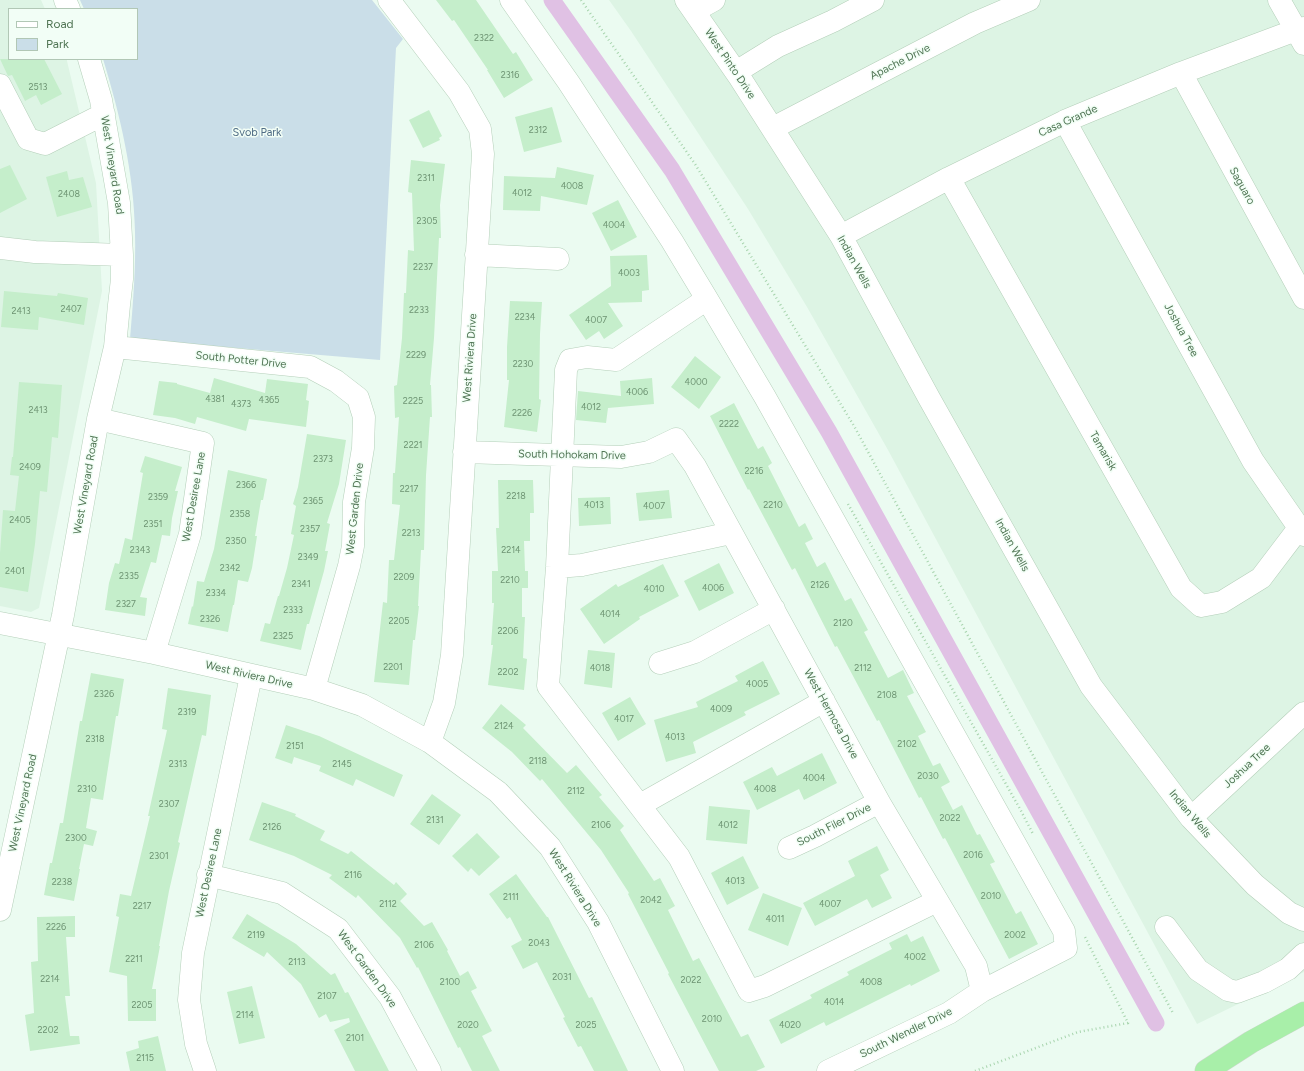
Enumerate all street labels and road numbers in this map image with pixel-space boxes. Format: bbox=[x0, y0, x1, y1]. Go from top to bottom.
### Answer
street label: West Pinto Drive bbox=[702, 26, 758, 102]
street label: Apache Drive bbox=[868, 41, 932, 83]
street label: Casa Grande bbox=[1036, 102, 1100, 140]
street label: West Vineyard Road bbox=[98, 115, 126, 215]
street label: Saguaro bbox=[1226, 165, 1258, 207]
street label: Indian Wells bbox=[834, 233, 874, 291]
street label: Joshua Tree bbox=[1161, 301, 1201, 359]
street label: West Riviera Drive bbox=[460, 313, 480, 403]
street label: South Potter Drive bbox=[195, 349, 287, 371]
street label: Tamarisk bbox=[1087, 429, 1119, 473]
street label: West Vineyard Road bbox=[71, 435, 101, 535]
street label: South Hohokam Drive bbox=[518, 447, 626, 463]
street label: West Desiree Lane bbox=[180, 451, 208, 543]
street label: West Garden Drive bbox=[344, 462, 366, 556]
street label: Indian Wells bbox=[992, 516, 1032, 574]
street label: West Riviera Drive bbox=[204, 659, 294, 691]
street label: West Hermosa Drive bbox=[801, 667, 861, 761]
street label: Joshua Tree bbox=[1221, 741, 1273, 791]
street label: West Vineyard Road bbox=[6, 753, 40, 853]
street label: Indian Wells bbox=[1166, 787, 1214, 841]
street label: South Filer Drive bbox=[795, 801, 873, 849]
street label: West Desiree Lane bbox=[193, 827, 225, 919]
street label: West Riviera Drive bbox=[546, 847, 604, 929]
street label: West Garden Drive bbox=[334, 928, 400, 1010]
street label: South Wendler Drive bbox=[858, 1005, 954, 1061]

